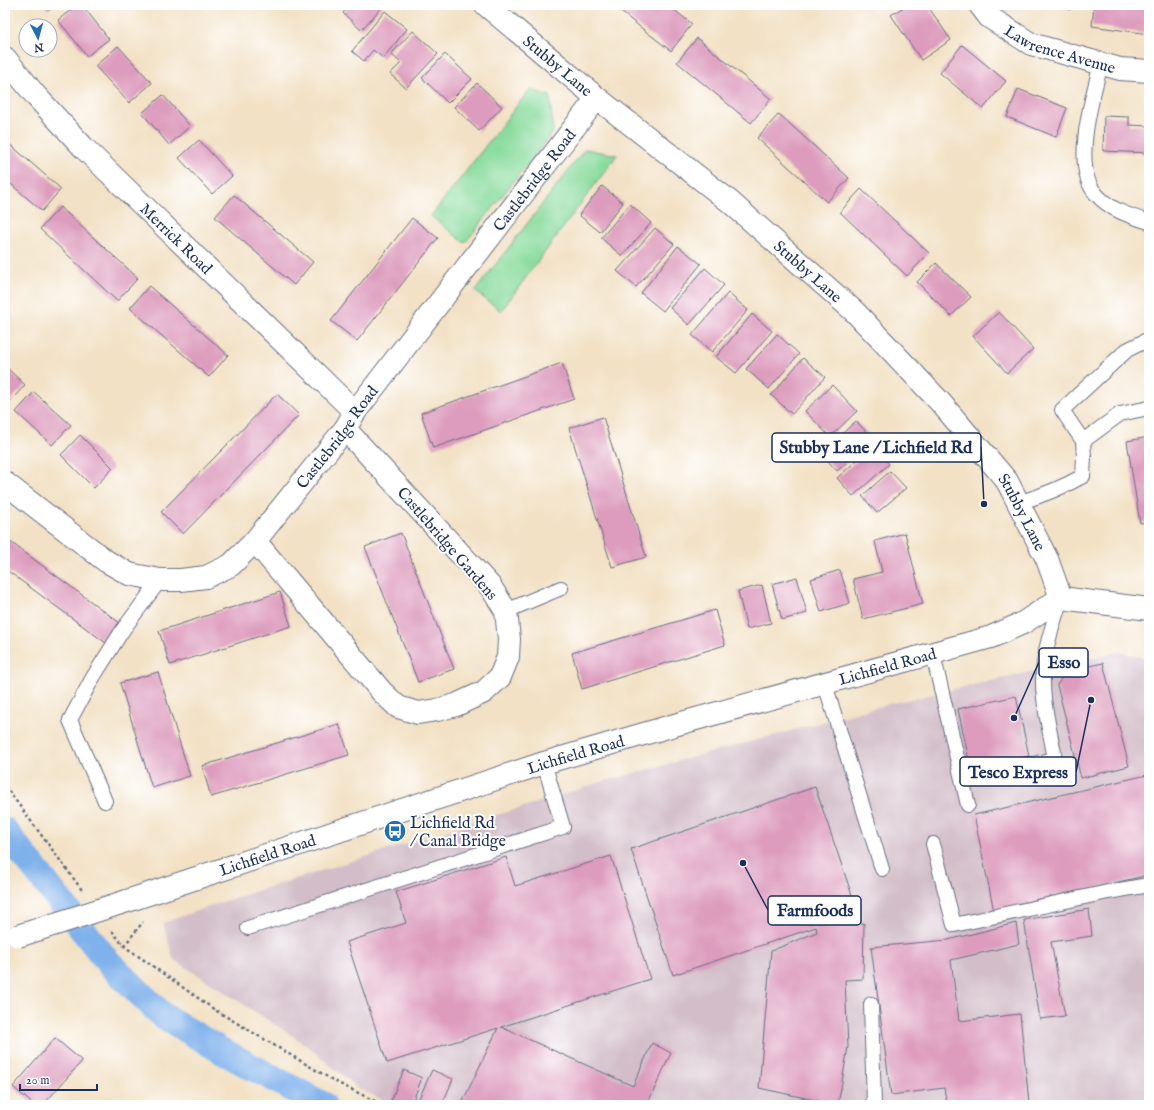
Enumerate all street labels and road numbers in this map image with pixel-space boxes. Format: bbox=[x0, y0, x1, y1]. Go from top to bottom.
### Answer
street label: Lawrence Avenue bbox=[1000, 21, 1117, 79]
street label: Stubby Lane bbox=[518, 32, 596, 102]
street label: Castlebridge Road bbox=[490, 125, 582, 236]
street label: Merrick Road bbox=[135, 200, 216, 280]
street label: Stubby Lane bbox=[769, 237, 845, 308]
street label: Castlebridge Road bbox=[293, 382, 384, 494]
street label: Stubby Lane bbox=[993, 470, 1049, 555]
street label: Castlebridge Gardens bbox=[392, 484, 501, 605]
street label: Lichfield Road bbox=[837, 645, 939, 691]
street label: Lichfield Road bbox=[525, 732, 627, 780]
street label: Lichfield Road bbox=[217, 831, 319, 882]

